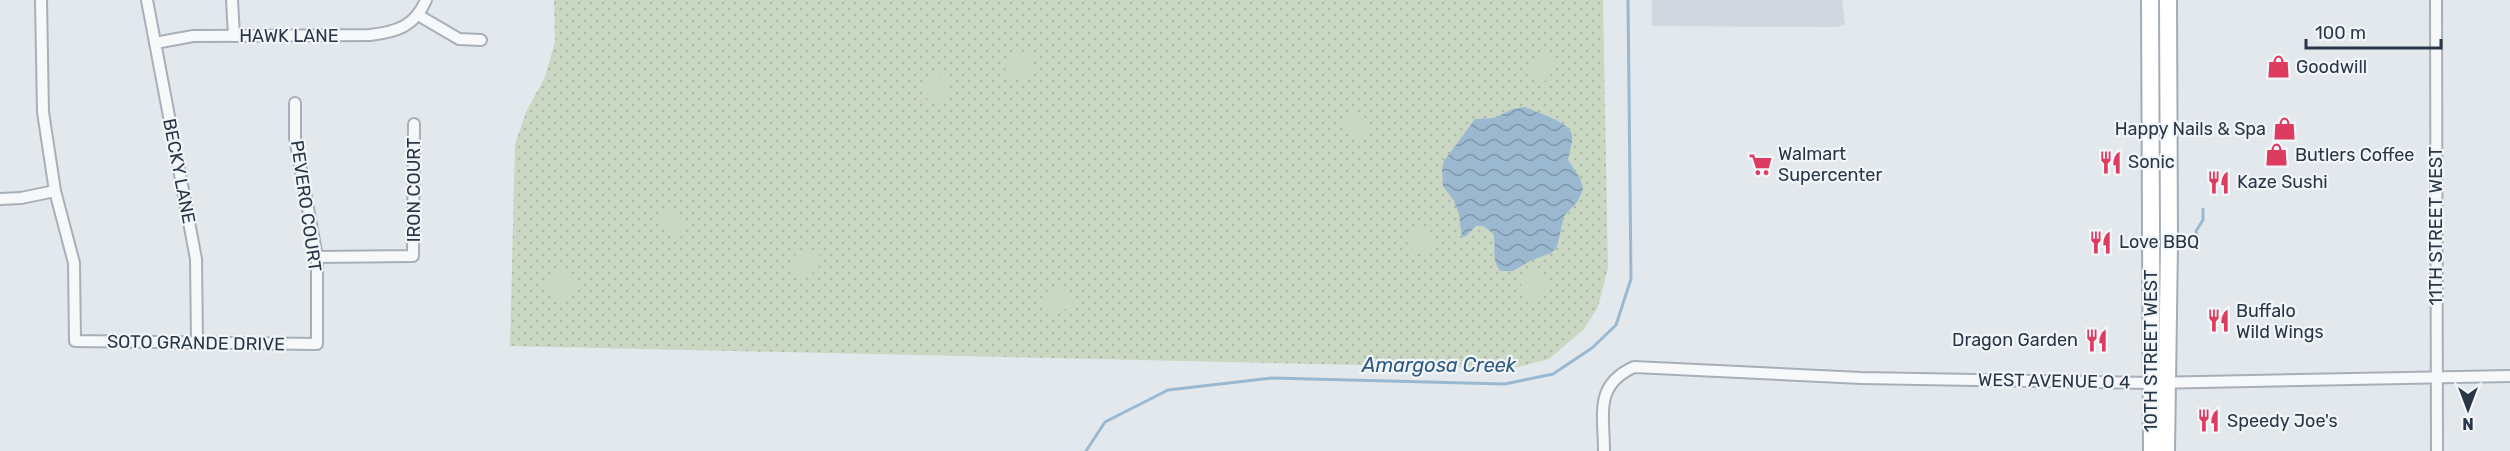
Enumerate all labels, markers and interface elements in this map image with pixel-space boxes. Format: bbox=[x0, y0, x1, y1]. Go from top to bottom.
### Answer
scale bar bbox=[2306, 12, 2441, 50]
text: 100 m bbox=[2315, 22, 2366, 44]
street label: HAWK LANE bbox=[239, 25, 339, 47]
shop icon: Goodwill bbox=[2265, 54, 2291, 80]
place label: Goodwill bbox=[2296, 56, 2367, 78]
street label: BECKY LANE bbox=[158, 116, 200, 226]
shop icon: Happy Nails & Spa bbox=[2271, 116, 2297, 142]
place label: Happy Nails & Spa bbox=[2115, 118, 2266, 140]
street label: IRON COURT bbox=[403, 138, 425, 242]
street label: PEVERO COURT bbox=[286, 139, 326, 273]
shop icon: Butlers Coffee bbox=[2264, 142, 2290, 168]
place label: Walmart Supercenter bbox=[1778, 143, 1882, 186]
place label: Butlers Coffee bbox=[2295, 144, 2414, 166]
street label: 11TH STREET WEST bbox=[2425, 146, 2447, 306]
restaurant icon: Sonic bbox=[2097, 149, 2123, 175]
supermarket icon: Walmart Supercenter bbox=[1747, 151, 1773, 177]
place label: Sonic bbox=[2128, 151, 2175, 173]
restaurant icon: Kaze Sushi bbox=[2206, 169, 2232, 195]
place label: Kaze Sushi bbox=[2237, 171, 2328, 193]
restaurant icon: Love BBQ bbox=[2088, 229, 2114, 255]
place label: Love BBQ bbox=[2119, 231, 2199, 253]
street label: 10TH STREET WEST bbox=[2140, 270, 2162, 432]
place label: Buffalo Wild Wings bbox=[2236, 300, 2324, 343]
restaurant icon: Buffalo Wild Wings bbox=[2205, 308, 2231, 334]
restaurant icon: Dragon Garden bbox=[2083, 327, 2109, 353]
place label: Dragon Garden bbox=[1952, 329, 2078, 351]
street label: SOTO GRANDE DRIVE bbox=[107, 330, 285, 356]
water label: Amargosa Creek bbox=[1361, 353, 1517, 377]
street label: WEST AVENUE O 4 bbox=[1978, 369, 2130, 393]
north arrow bbox=[2438, 379, 2498, 439]
restaurant icon: Speedy Joe's bbox=[2196, 408, 2222, 434]
place label: Speedy Joe's bbox=[2227, 410, 2338, 432]
text: N bbox=[2462, 414, 2474, 433]

